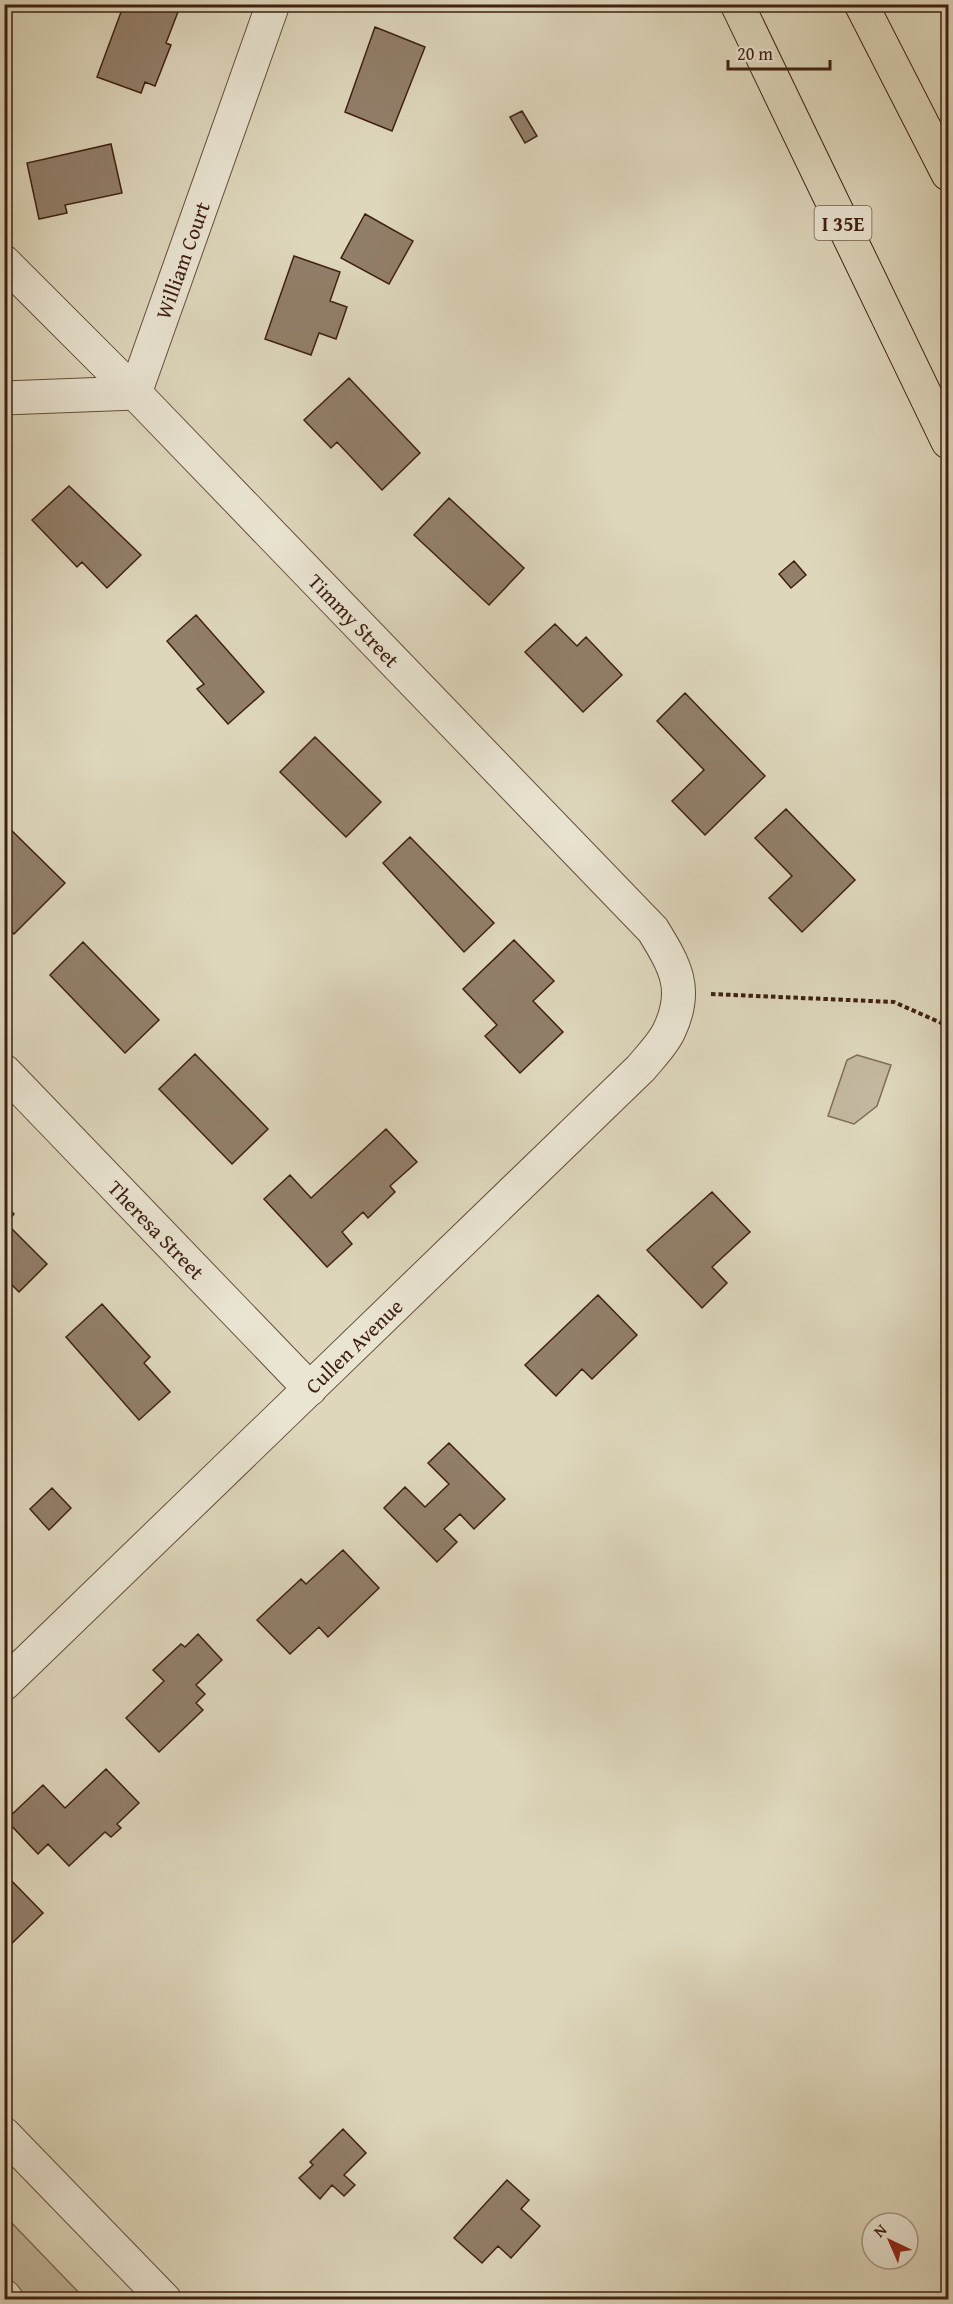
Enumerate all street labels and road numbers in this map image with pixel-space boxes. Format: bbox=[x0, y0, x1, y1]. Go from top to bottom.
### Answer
street label: William Court bbox=[147, 197, 217, 323]
road number: I 35E bbox=[814, 206, 872, 240]
street label: Timmy Street bbox=[301, 566, 408, 675]
street label: Theresa Street bbox=[101, 1173, 212, 1287]
street label: Cullen Avenue bbox=[298, 1291, 410, 1401]

